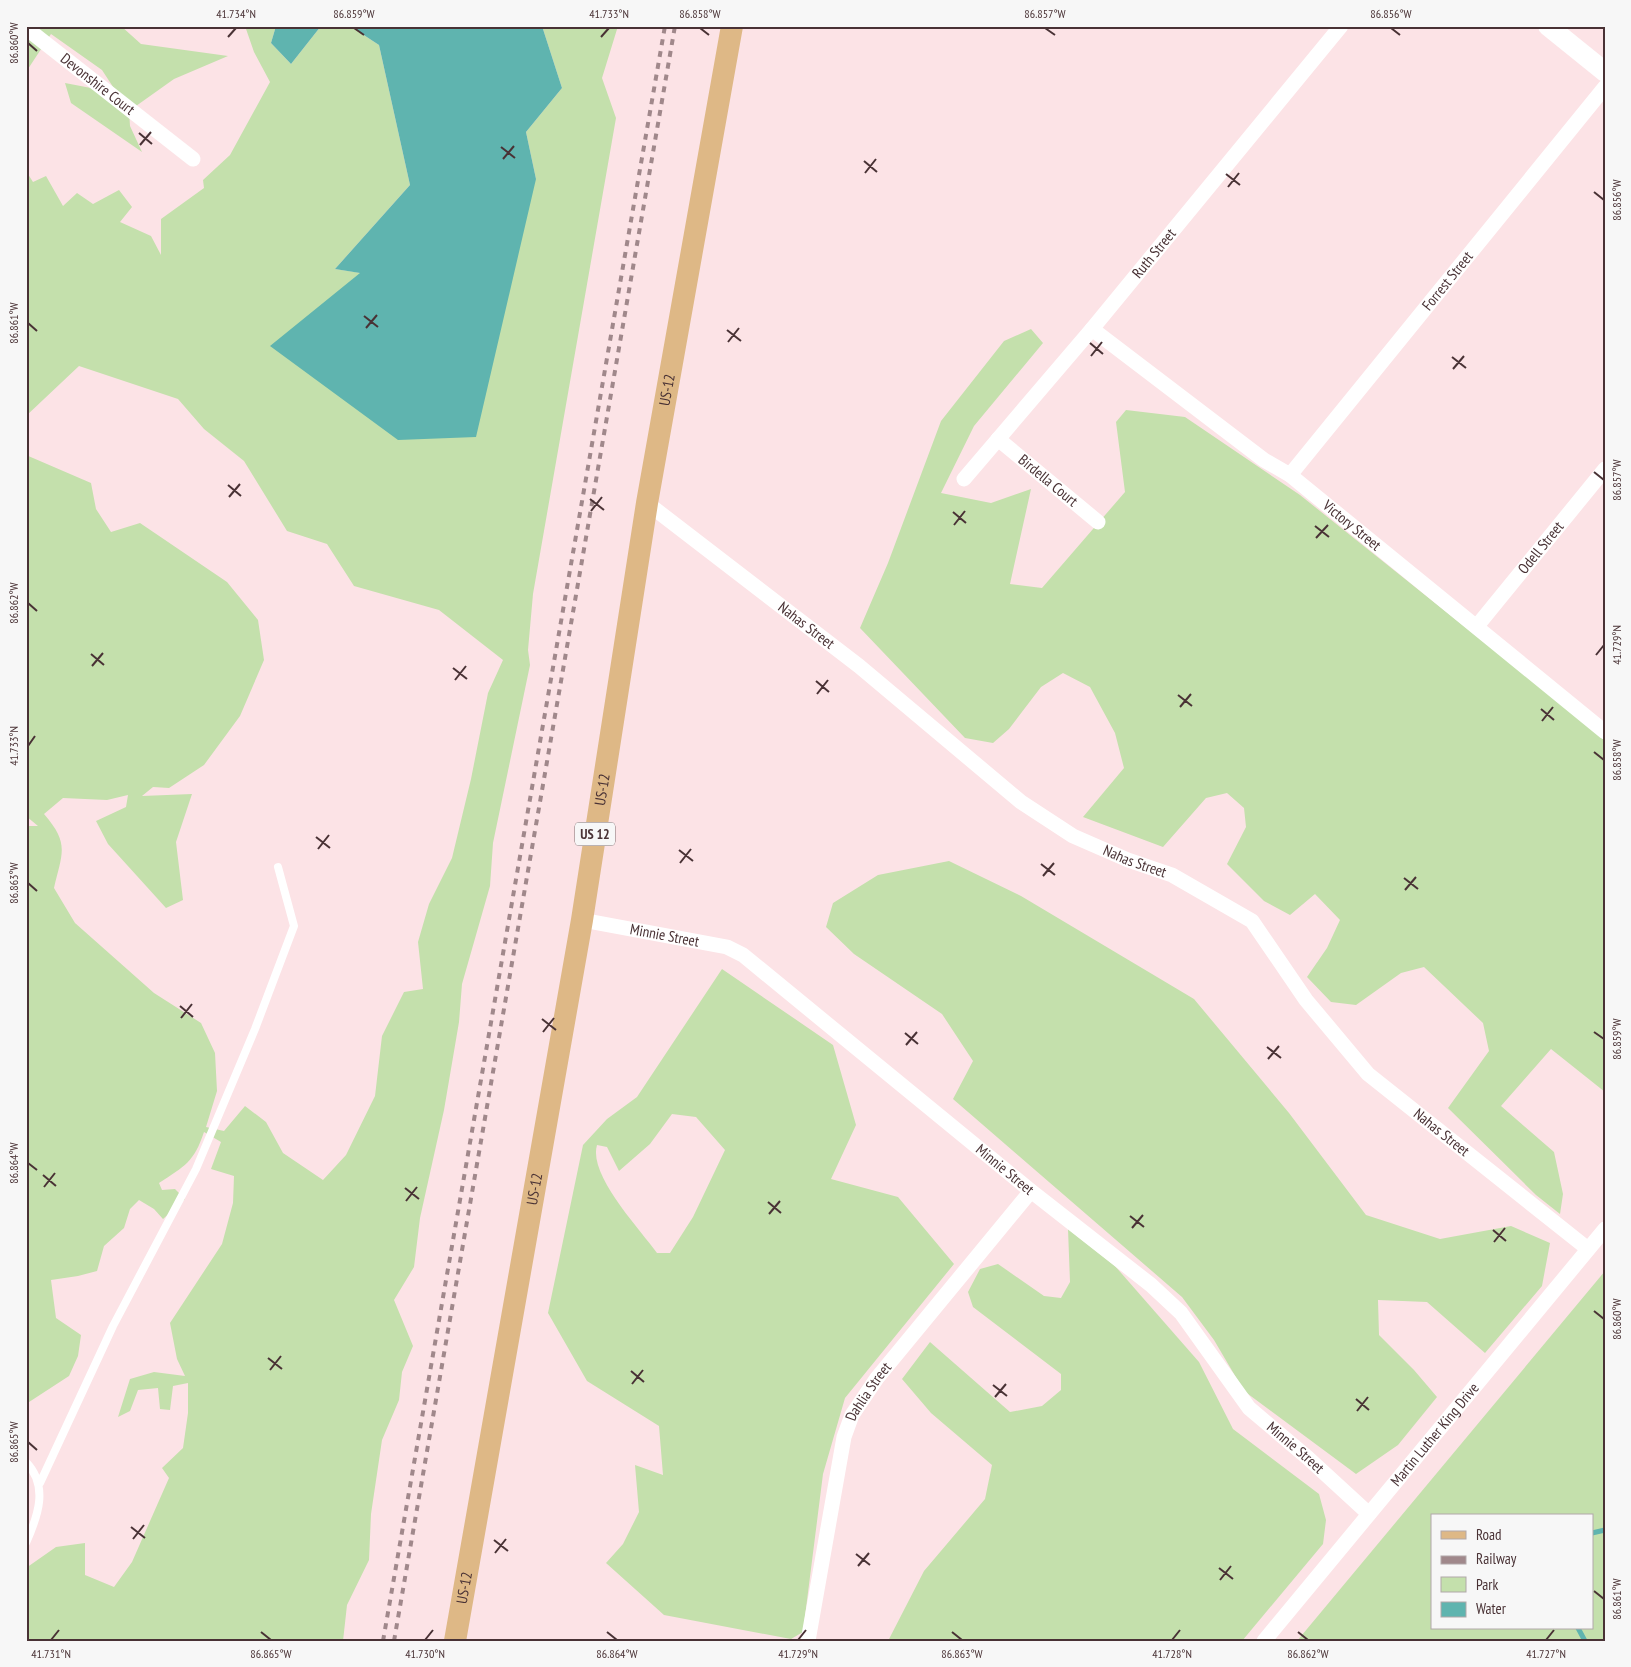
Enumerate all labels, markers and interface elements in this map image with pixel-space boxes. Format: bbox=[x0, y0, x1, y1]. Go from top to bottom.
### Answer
text: 41.734°N bbox=[216, 6, 256, 21]
text: 86.859°W bbox=[333, 6, 375, 21]
text: 41.733°N bbox=[589, 6, 629, 21]
text: 86.858°W bbox=[679, 6, 721, 21]
text: 86.857°W bbox=[1024, 6, 1066, 21]
text: 86.856°W bbox=[1370, 6, 1412, 21]
text: 86.860°W bbox=[6, 22, 21, 64]
street label: Devonshire Court bbox=[57, 49, 139, 119]
text: 86.856°W bbox=[1609, 179, 1624, 221]
street label: Ruth Street bbox=[1128, 224, 1180, 282]
street label: Forrest Street bbox=[1418, 247, 1477, 314]
text: 86.861°W bbox=[6, 302, 21, 344]
street label: US-12 bbox=[654, 372, 679, 407]
street label: Birdella Court bbox=[1015, 450, 1082, 510]
text: 86.857°W bbox=[1609, 459, 1624, 501]
street label: Victory Street bbox=[1318, 495, 1385, 554]
street label: Odell Street bbox=[1513, 517, 1567, 578]
text: 86.862°W bbox=[6, 582, 21, 624]
street label: Nahas Street bbox=[775, 597, 839, 653]
text: 41.729°N bbox=[1609, 625, 1624, 665]
text: 41.733°N bbox=[6, 726, 21, 766]
text: 86.858°W bbox=[1609, 739, 1624, 781]
street label: US-12 bbox=[590, 772, 614, 807]
road number: US 12 bbox=[575, 822, 615, 846]
street label: Nahas Street bbox=[1100, 840, 1169, 881]
text: 86.863°W bbox=[6, 862, 21, 904]
street label: Minnie Street bbox=[629, 919, 701, 951]
text: 86.859°W bbox=[1609, 1018, 1624, 1060]
street label: Nahas Street bbox=[1410, 1104, 1474, 1160]
street label: Minnie Street bbox=[972, 1140, 1038, 1199]
text: 86.864°W bbox=[6, 1142, 21, 1184]
street label: US-12 bbox=[522, 1171, 546, 1206]
text: 86.860°W bbox=[1609, 1298, 1624, 1340]
street label: Dahlia Street bbox=[841, 1358, 895, 1423]
street label: Martin Luther King Drive bbox=[1386, 1379, 1483, 1490]
street label: Minnie Street bbox=[1263, 1417, 1328, 1477]
text: 86.865°W bbox=[6, 1421, 21, 1463]
legend bbox=[1431, 1514, 1594, 1630]
text: Road bbox=[1476, 1525, 1502, 1544]
text: Railway bbox=[1476, 1549, 1517, 1568]
street label: US-12 bbox=[452, 1570, 476, 1605]
text: Park bbox=[1476, 1575, 1498, 1594]
text: 86.861°W bbox=[1609, 1578, 1624, 1620]
text: Water bbox=[1476, 1599, 1507, 1618]
text: 41.731°N bbox=[31, 1646, 71, 1661]
text: 86.865°W bbox=[250, 1646, 292, 1661]
text: 41.730°N bbox=[405, 1646, 445, 1661]
text: 86.864°W bbox=[596, 1646, 638, 1661]
text: 41.729°N bbox=[778, 1646, 818, 1661]
text: 86.863°W bbox=[941, 1646, 983, 1661]
text: 41.728°N bbox=[1152, 1646, 1192, 1661]
text: 86.862°W bbox=[1287, 1646, 1329, 1661]
text: 41.727°N bbox=[1526, 1646, 1566, 1661]

